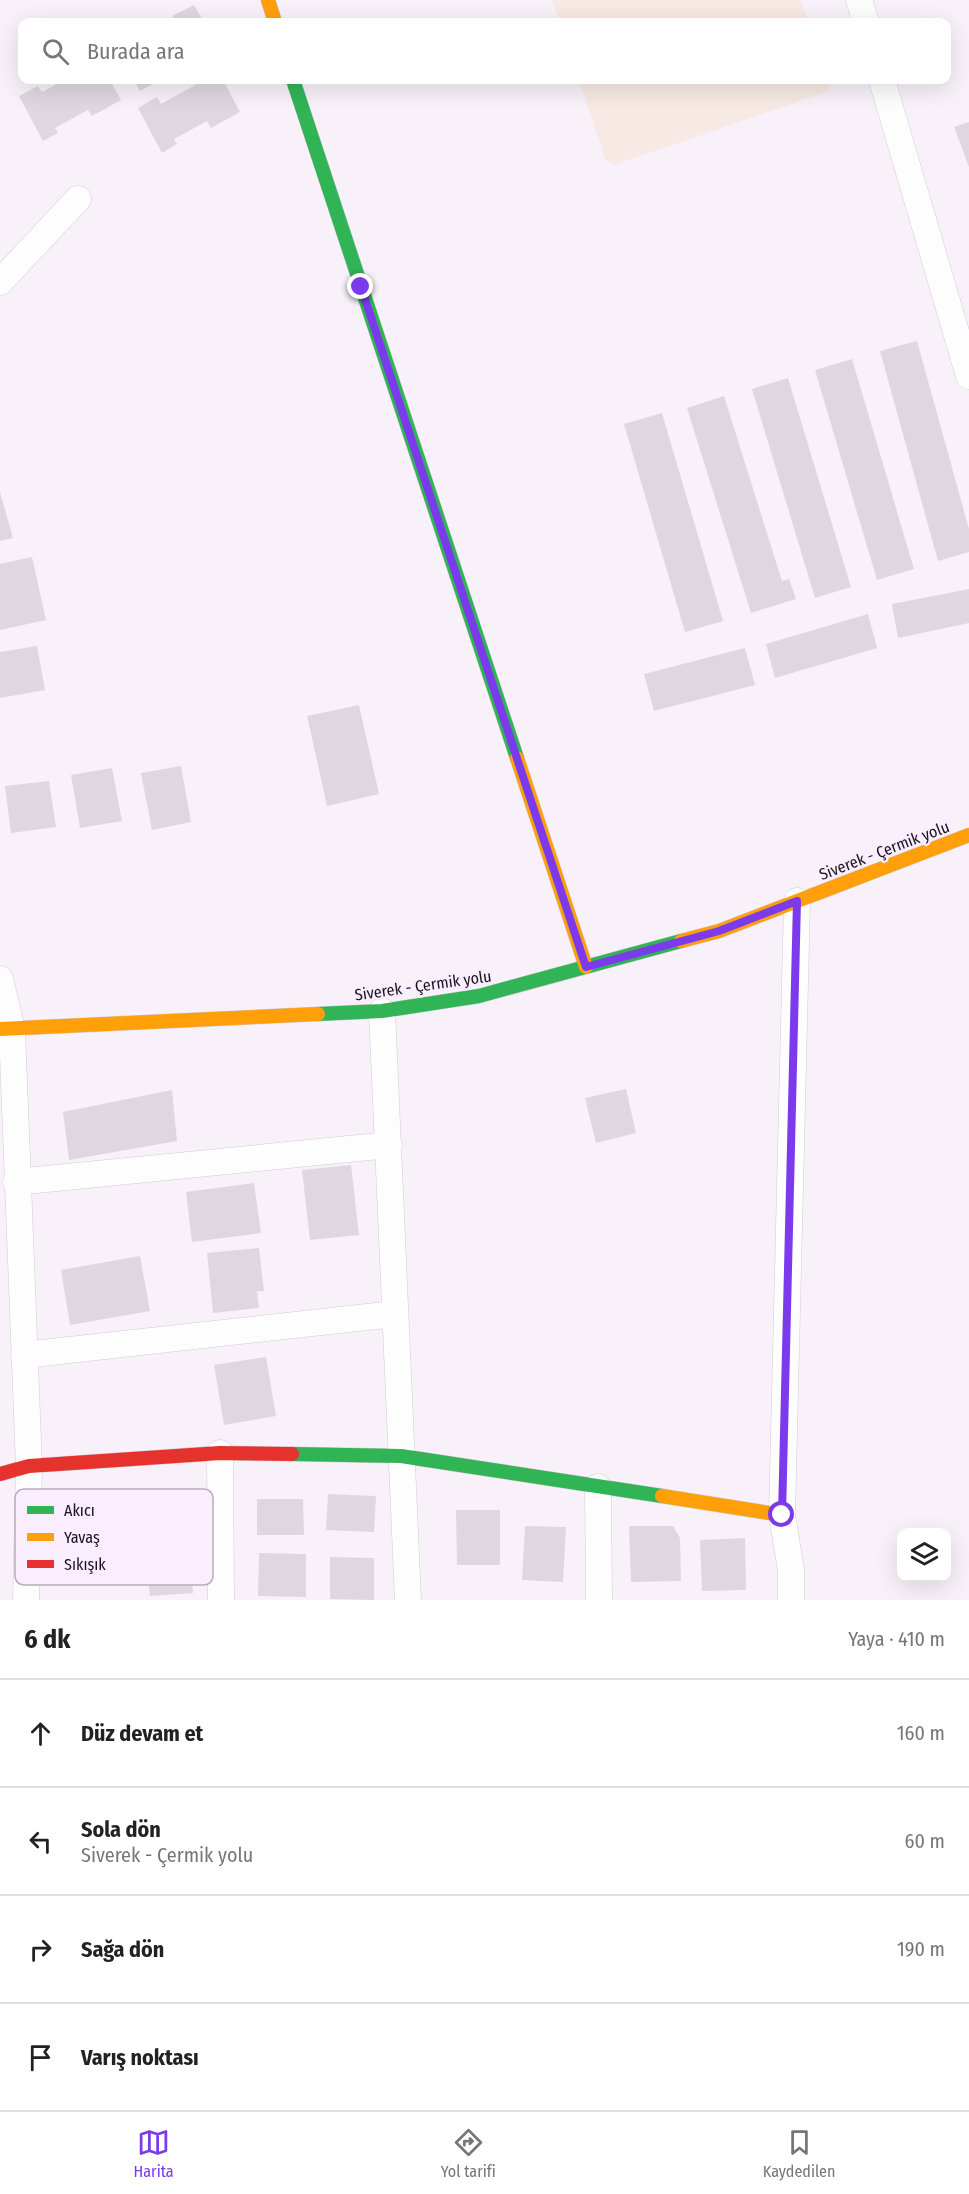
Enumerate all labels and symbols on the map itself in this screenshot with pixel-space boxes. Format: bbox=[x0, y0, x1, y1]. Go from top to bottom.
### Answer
route end bbox=[347, 273, 373, 299]
street label: Siverek - Çermik yolu bbox=[816, 817, 952, 885]
street label: Siverek - Çermik yolu bbox=[354, 966, 493, 1005]
legend bbox=[15, 1489, 213, 1585]
text: Akıcı bbox=[64, 1501, 95, 1520]
route start bbox=[768, 1501, 794, 1527]
text: Yavaş bbox=[64, 1528, 100, 1547]
text: Sıkışık bbox=[64, 1555, 106, 1574]

